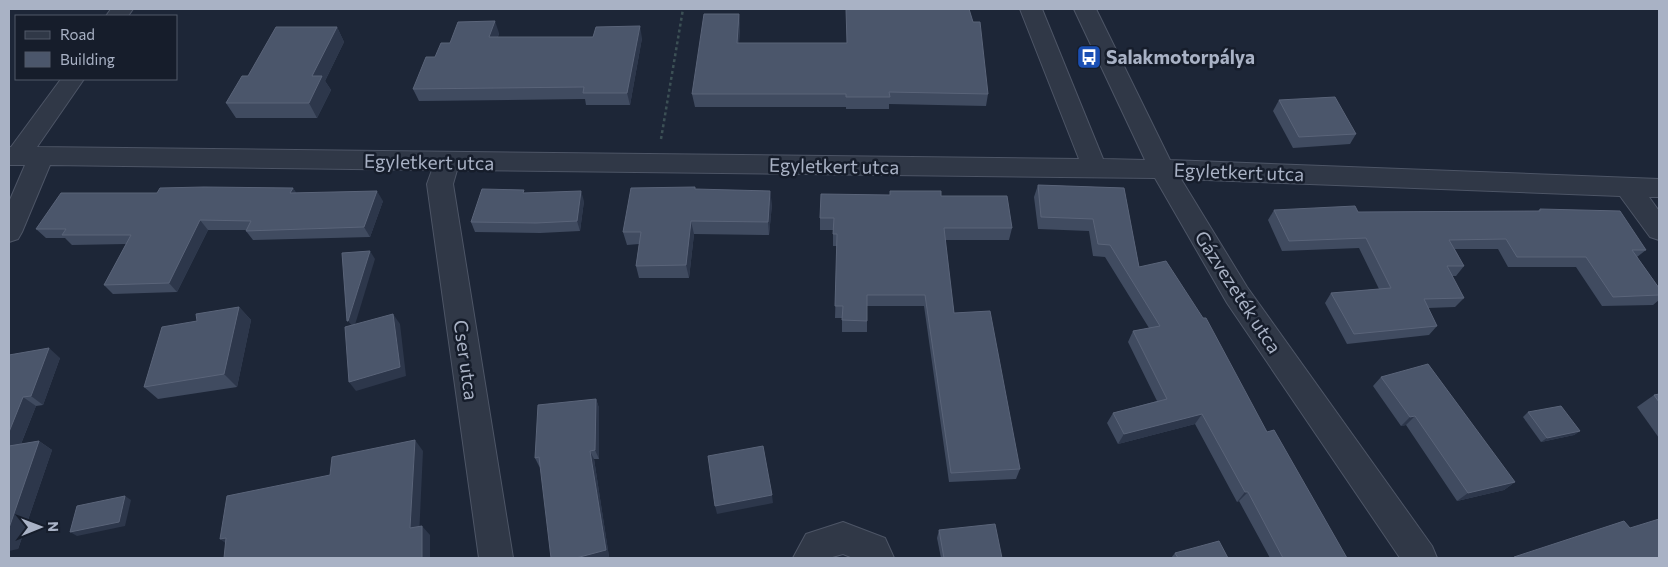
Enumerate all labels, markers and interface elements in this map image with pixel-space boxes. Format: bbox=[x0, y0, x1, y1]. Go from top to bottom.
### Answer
legend bbox=[15, 15, 178, 80]
text: Road bbox=[60, 25, 95, 43]
bus stop icon: Salakmotorpálya bbox=[1076, 44, 1102, 70]
place label: Salakmotorpálya bbox=[1106, 45, 1255, 68]
text: Building bbox=[60, 50, 115, 68]
street label: Egyletkert utca bbox=[364, 149, 494, 174]
street label: Egyletkert utca bbox=[769, 153, 899, 178]
street label: Egyletkert utca bbox=[1173, 158, 1305, 185]
street label: Gázvezeték utca bbox=[1190, 226, 1287, 357]
street label: Cser utca bbox=[450, 318, 483, 401]
north arrow bbox=[15, 502, 65, 552]
text: N bbox=[45, 521, 62, 532]

